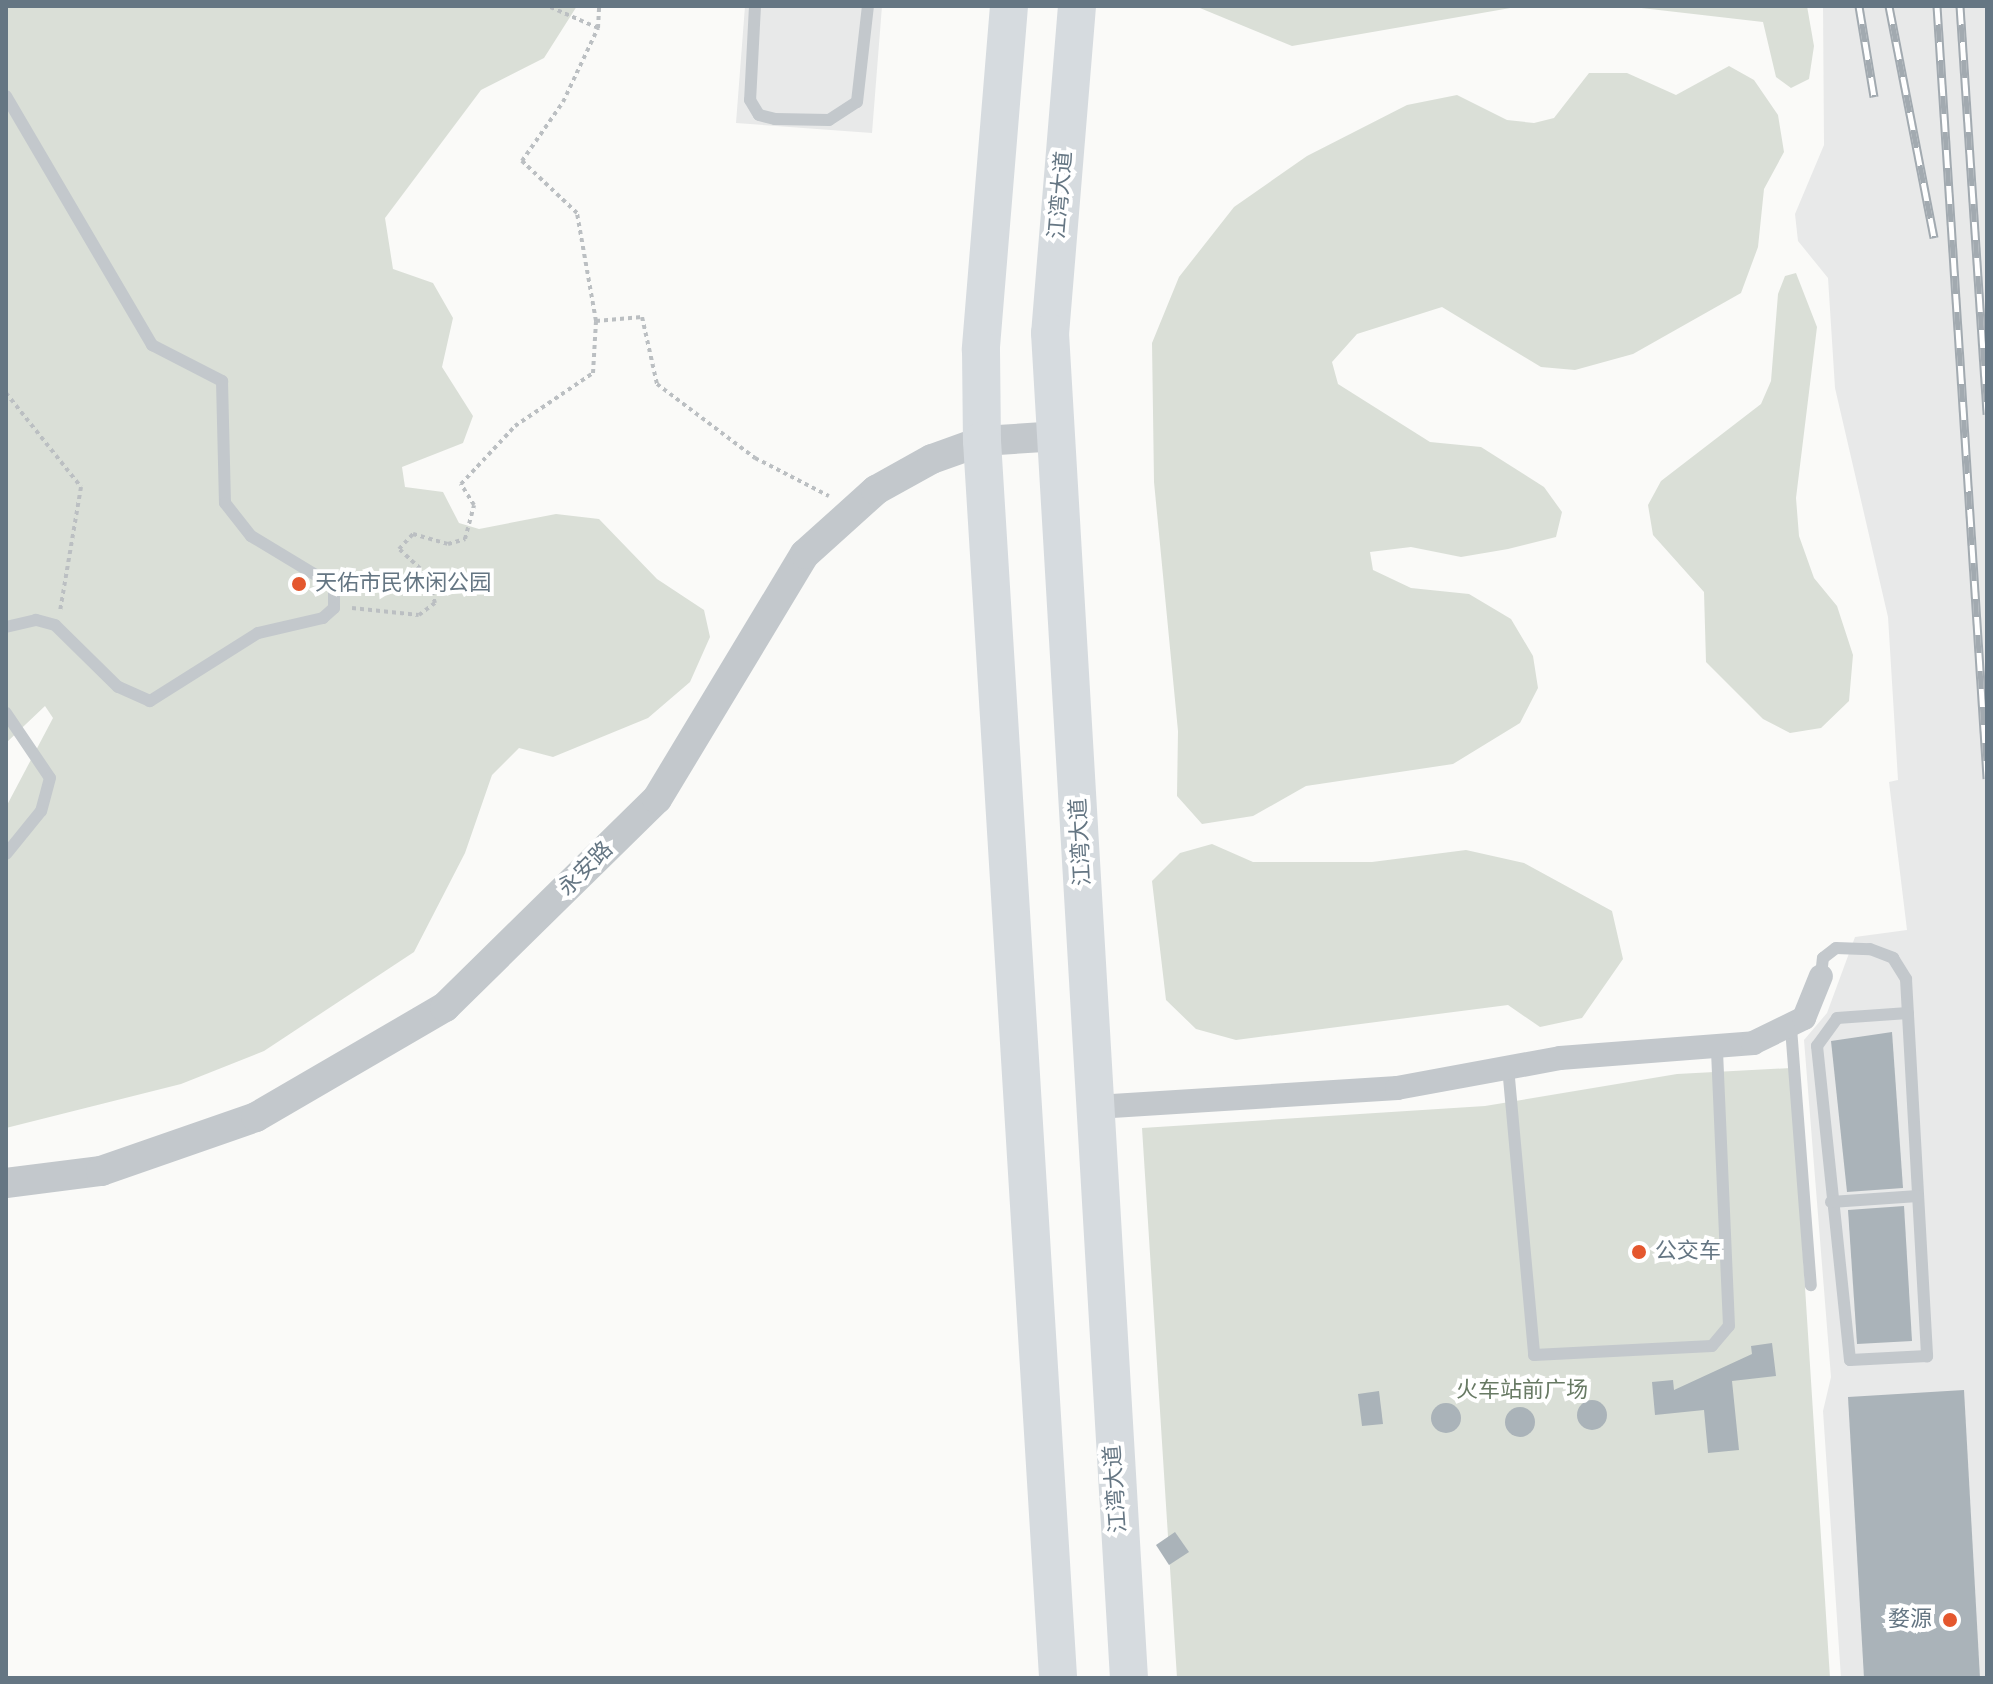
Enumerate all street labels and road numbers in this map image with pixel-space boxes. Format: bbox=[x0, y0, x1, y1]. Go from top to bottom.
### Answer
street label: 江湾大道 bbox=[1044, 150, 1078, 240]
street label: 江湾大道 bbox=[1066, 797, 1096, 887]
street label: 永安路 bbox=[553, 836, 619, 902]
street label: 江湾大道 bbox=[1100, 1444, 1132, 1534]

